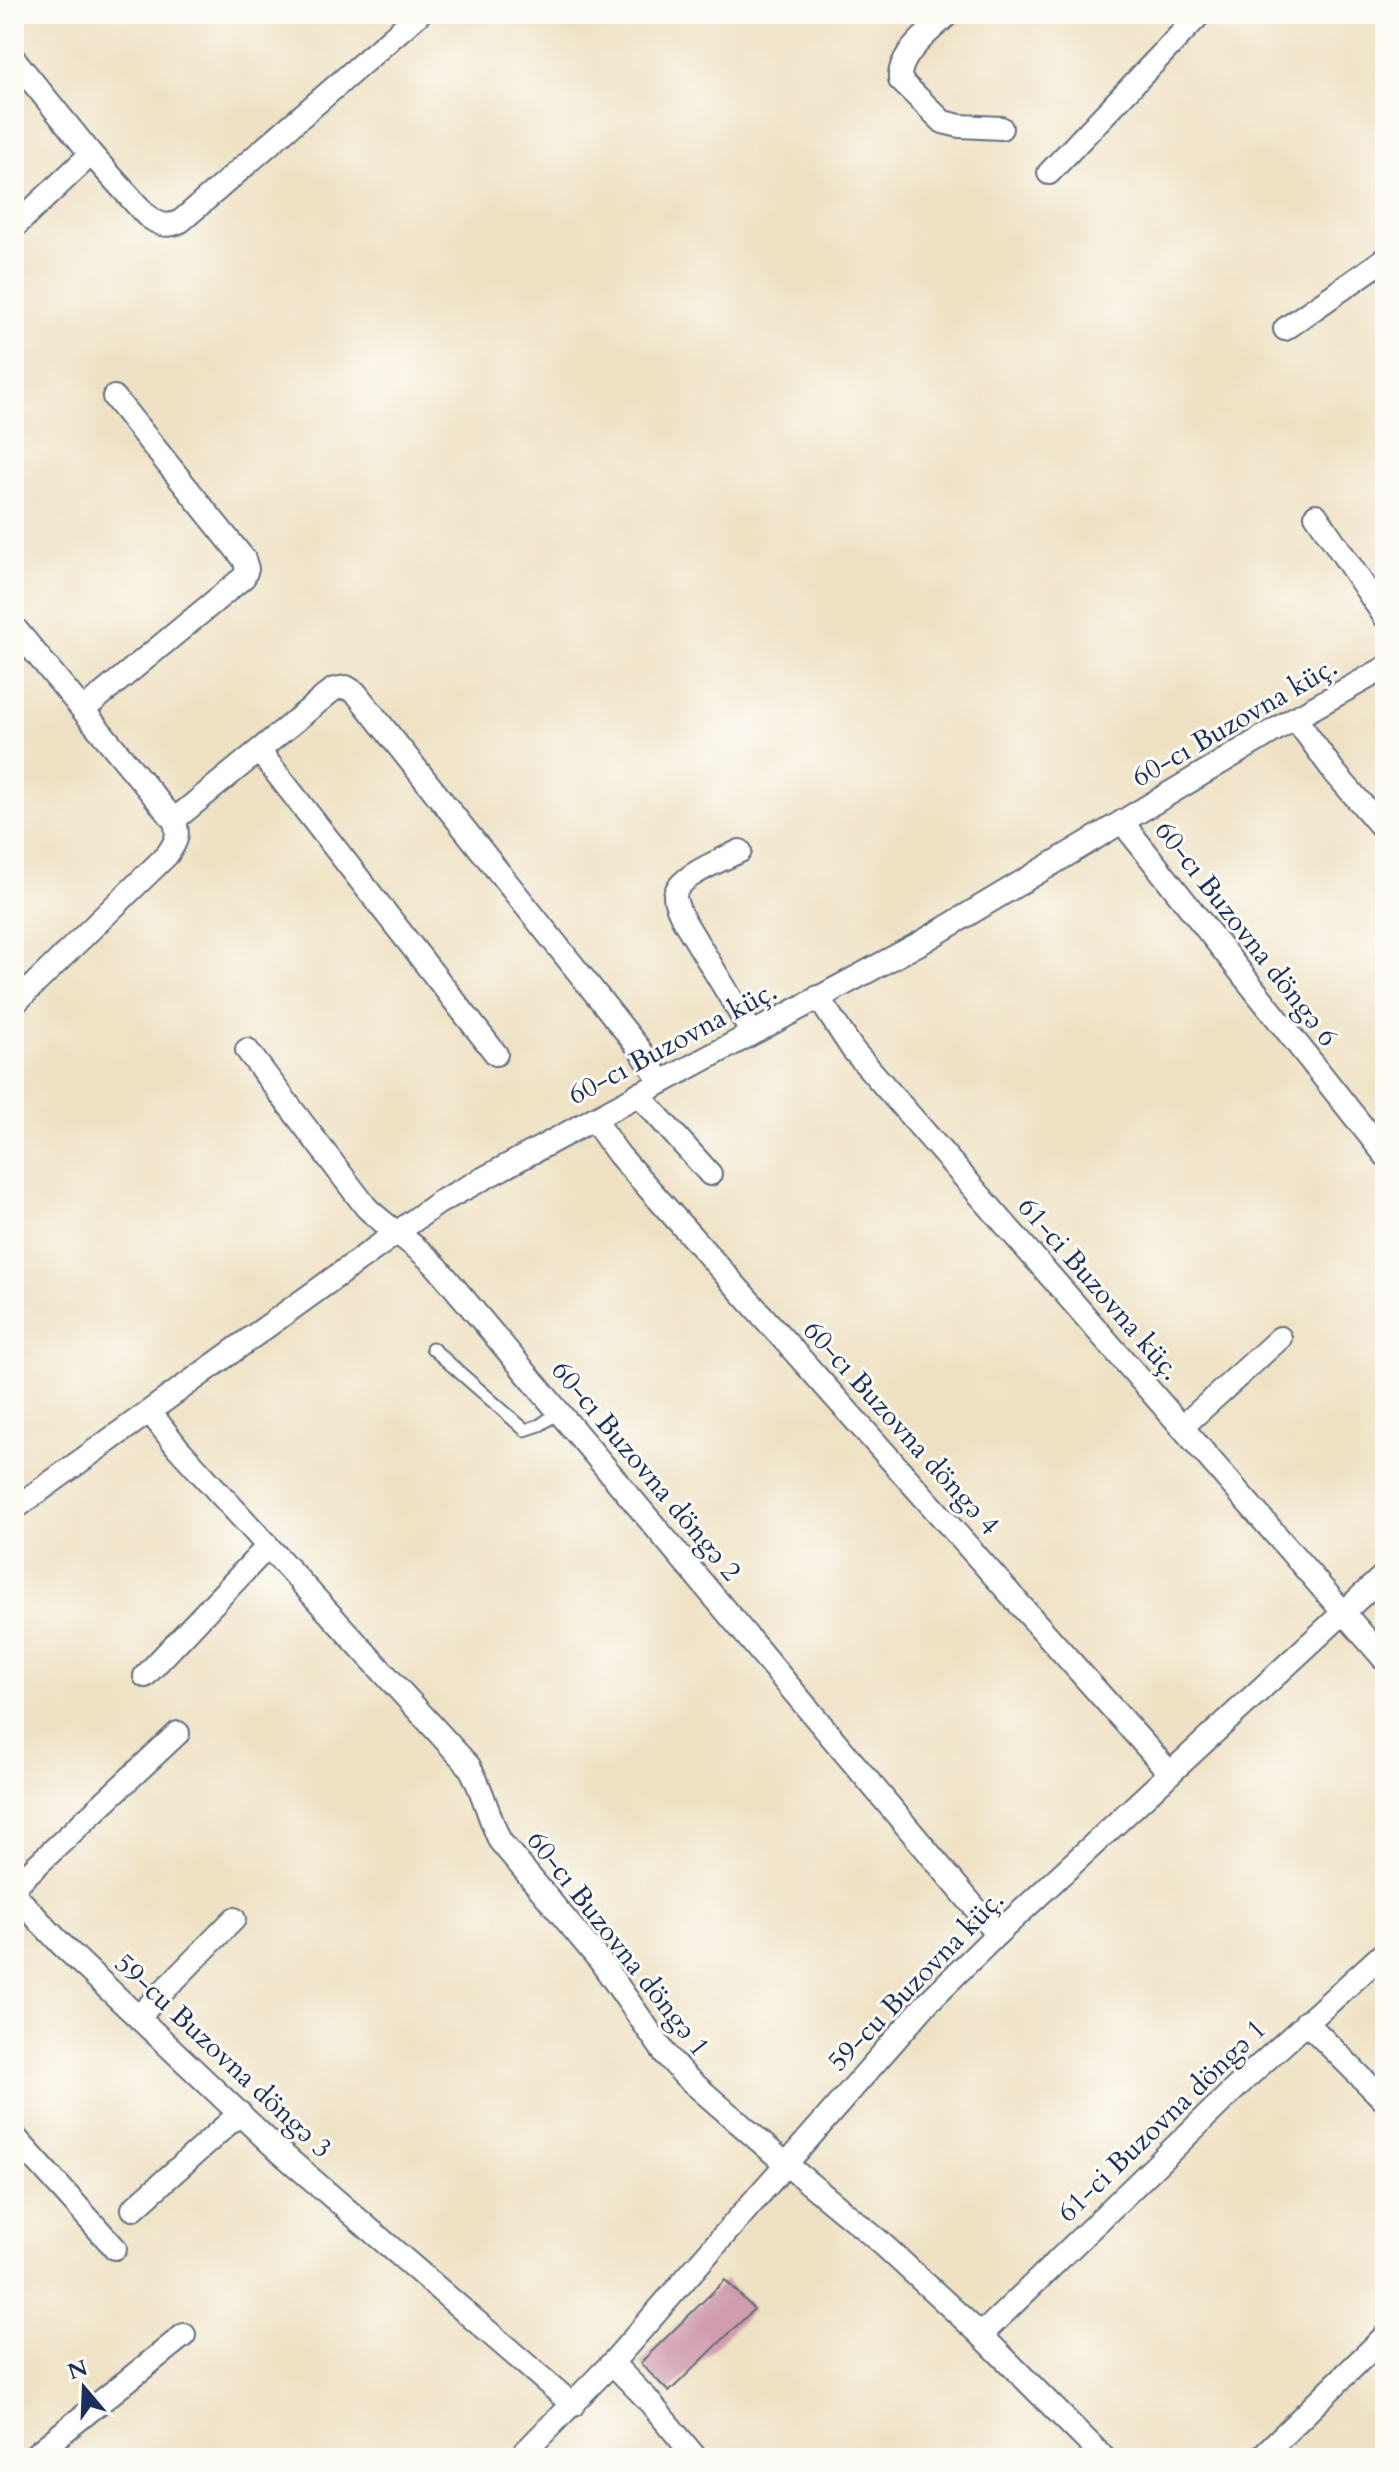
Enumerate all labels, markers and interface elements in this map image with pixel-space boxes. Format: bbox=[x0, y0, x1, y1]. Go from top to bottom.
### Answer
street label: 60-cı Buzovna küç. bbox=[1125, 648, 1344, 796]
street label: 60-cı Buzovna döngə 6 bbox=[1146, 813, 1347, 1055]
street label: 60-cı Buzovna küç. bbox=[561, 972, 783, 1114]
street label: 61-ci Buzovna küç. bbox=[1009, 1189, 1189, 1388]
street label: 60-cı Buzovna döngə 4 bbox=[794, 1312, 1008, 1543]
street label: 60-cı Buzovna döngə 2 bbox=[543, 1352, 750, 1589]
street label: 60-cı Buzovna döngə 1 bbox=[518, 1823, 719, 2065]
street label: 59-cu Buzovna küç. bbox=[819, 1882, 1012, 2080]
street label: 59-cu Buzovna döngə 3 bbox=[106, 1945, 340, 2167]
street label: 61-ci Buzovna döngə 1 bbox=[1049, 2011, 1275, 2231]
north arrow bbox=[44, 2348, 124, 2428]
text: N bbox=[64, 2353, 92, 2387]

